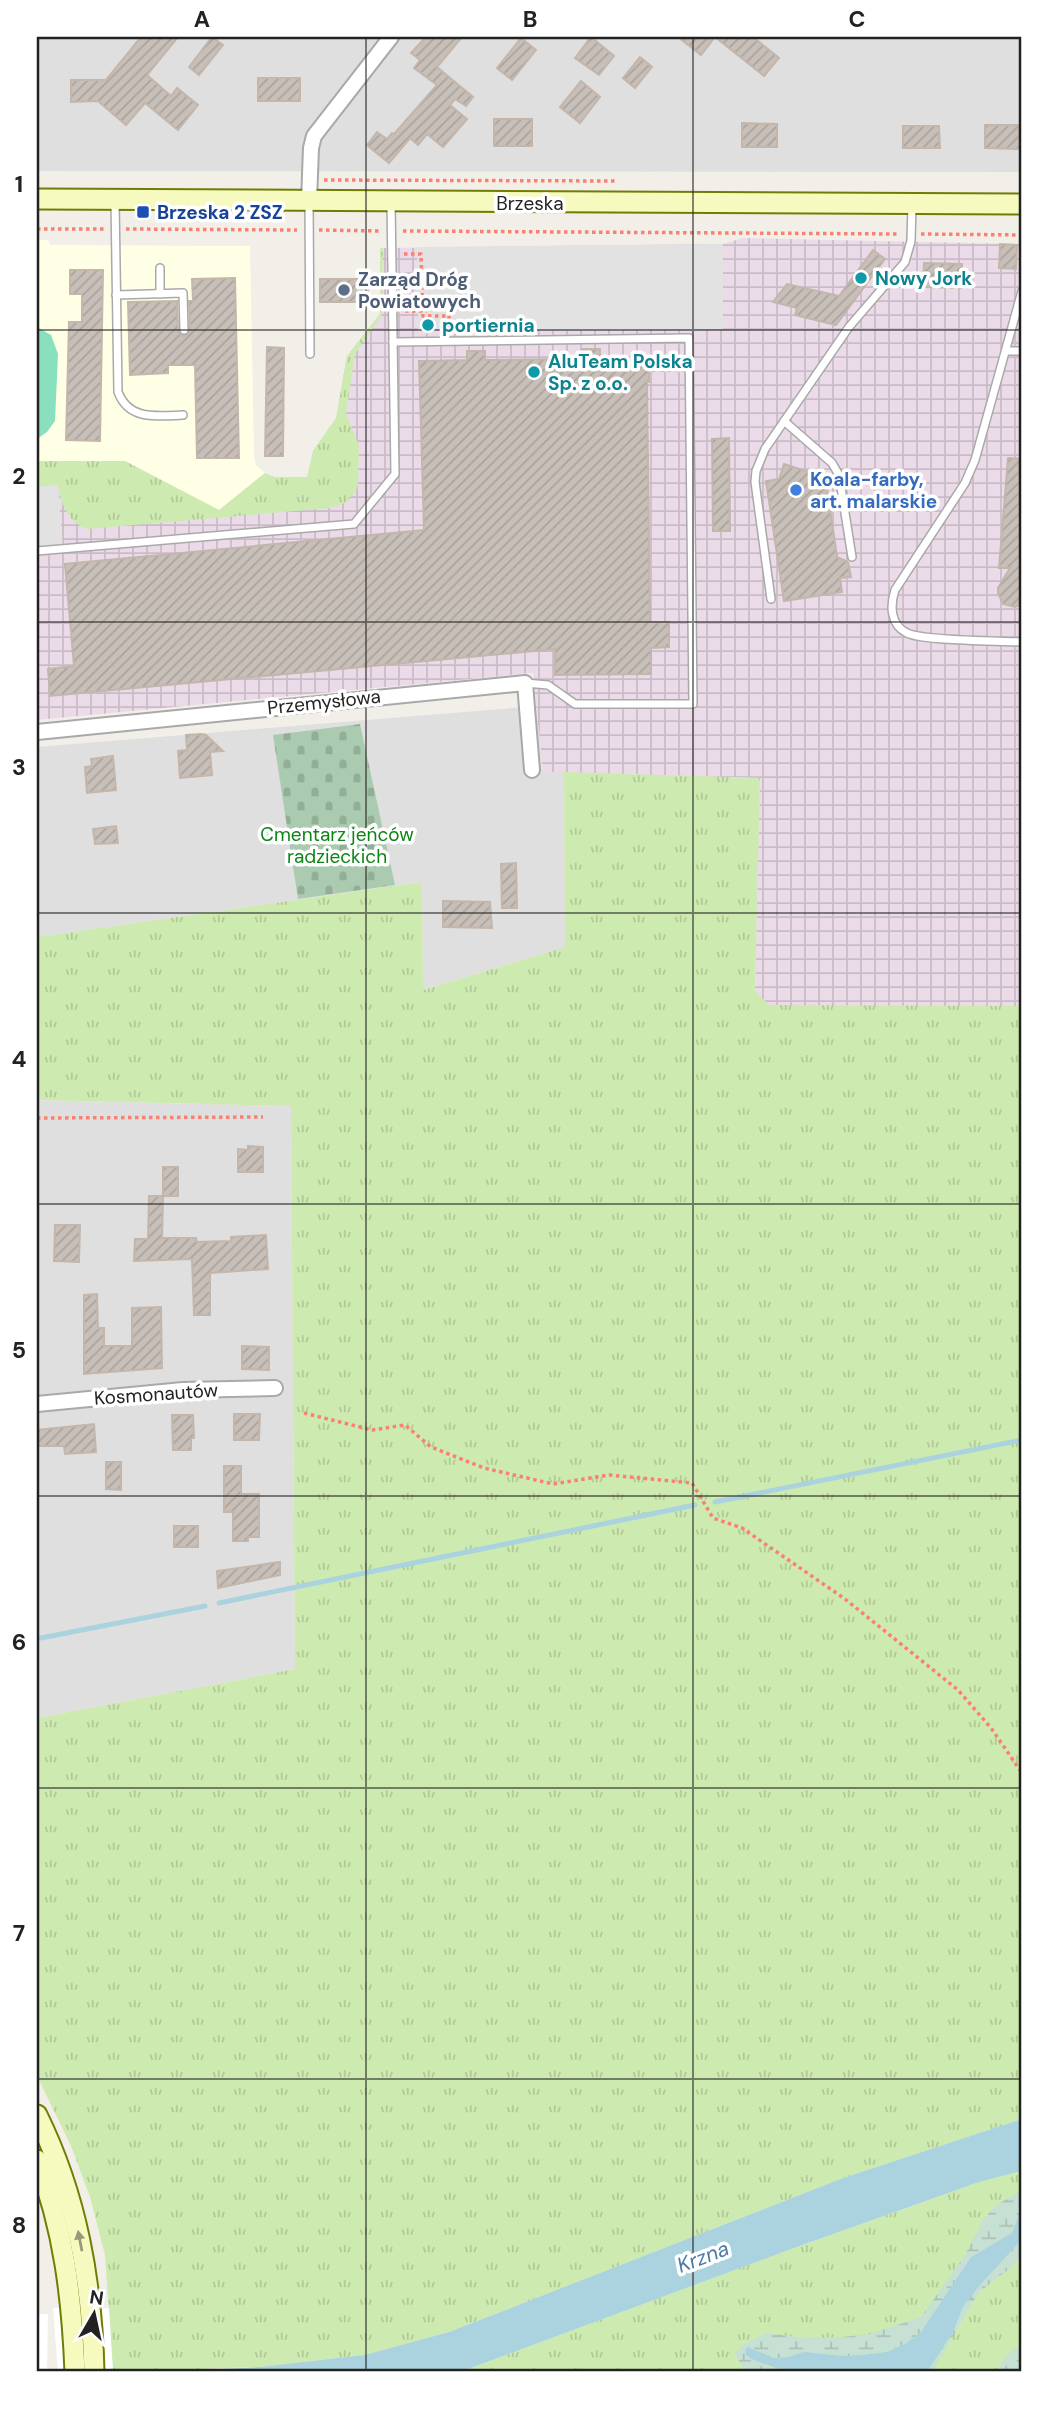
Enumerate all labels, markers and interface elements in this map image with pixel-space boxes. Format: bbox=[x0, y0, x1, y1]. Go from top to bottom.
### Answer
text: A bbox=[194, 4, 210, 34]
text: B bbox=[523, 4, 537, 34]
text: C bbox=[849, 4, 865, 34]
text: 1 bbox=[15, 169, 23, 199]
street label: Brzeska bbox=[496, 191, 564, 216]
place label: Brzeska 2 ZSZ bbox=[157, 200, 283, 225]
marker: Brzeska 2 ZSZ bbox=[135, 204, 151, 220]
place label: Nowy Jork bbox=[875, 266, 972, 291]
place label: Zarząd Dróg Powiatowych bbox=[358, 267, 481, 314]
marker: Nowy Jork bbox=[853, 270, 869, 286]
marker: Zarząd Dróg Powiatowych bbox=[336, 282, 352, 298]
place label: portiernia bbox=[442, 313, 535, 338]
marker: portiernia bbox=[420, 317, 436, 333]
place label: AluTeam Polska Sp. z o.o. bbox=[548, 349, 693, 396]
marker: AluTeam Polska Sp. z o.o. bbox=[526, 364, 542, 380]
text: 2 bbox=[12, 461, 26, 491]
place label: Koala-farby, art. malarskie bbox=[810, 467, 937, 514]
marker: Koala-farby, art. malarskie bbox=[788, 482, 804, 498]
street label: Przemysłowa bbox=[266, 684, 382, 720]
text: 3 bbox=[12, 752, 26, 782]
park label: Cmentarz jeńców radzieckich bbox=[260, 822, 414, 869]
text: 4 bbox=[12, 1044, 27, 1074]
text: 5 bbox=[12, 1335, 26, 1365]
street label: Kosmonautów bbox=[93, 1377, 219, 1411]
text: 6 bbox=[12, 1627, 26, 1657]
text: 7 bbox=[13, 1918, 25, 1948]
text: 8 bbox=[12, 2210, 26, 2240]
one-way arrow bbox=[75, 2230, 86, 2252]
water label: Krzna bbox=[673, 2234, 733, 2280]
north arrow bbox=[60, 2280, 130, 2350]
text: N bbox=[88, 2284, 105, 2311]

